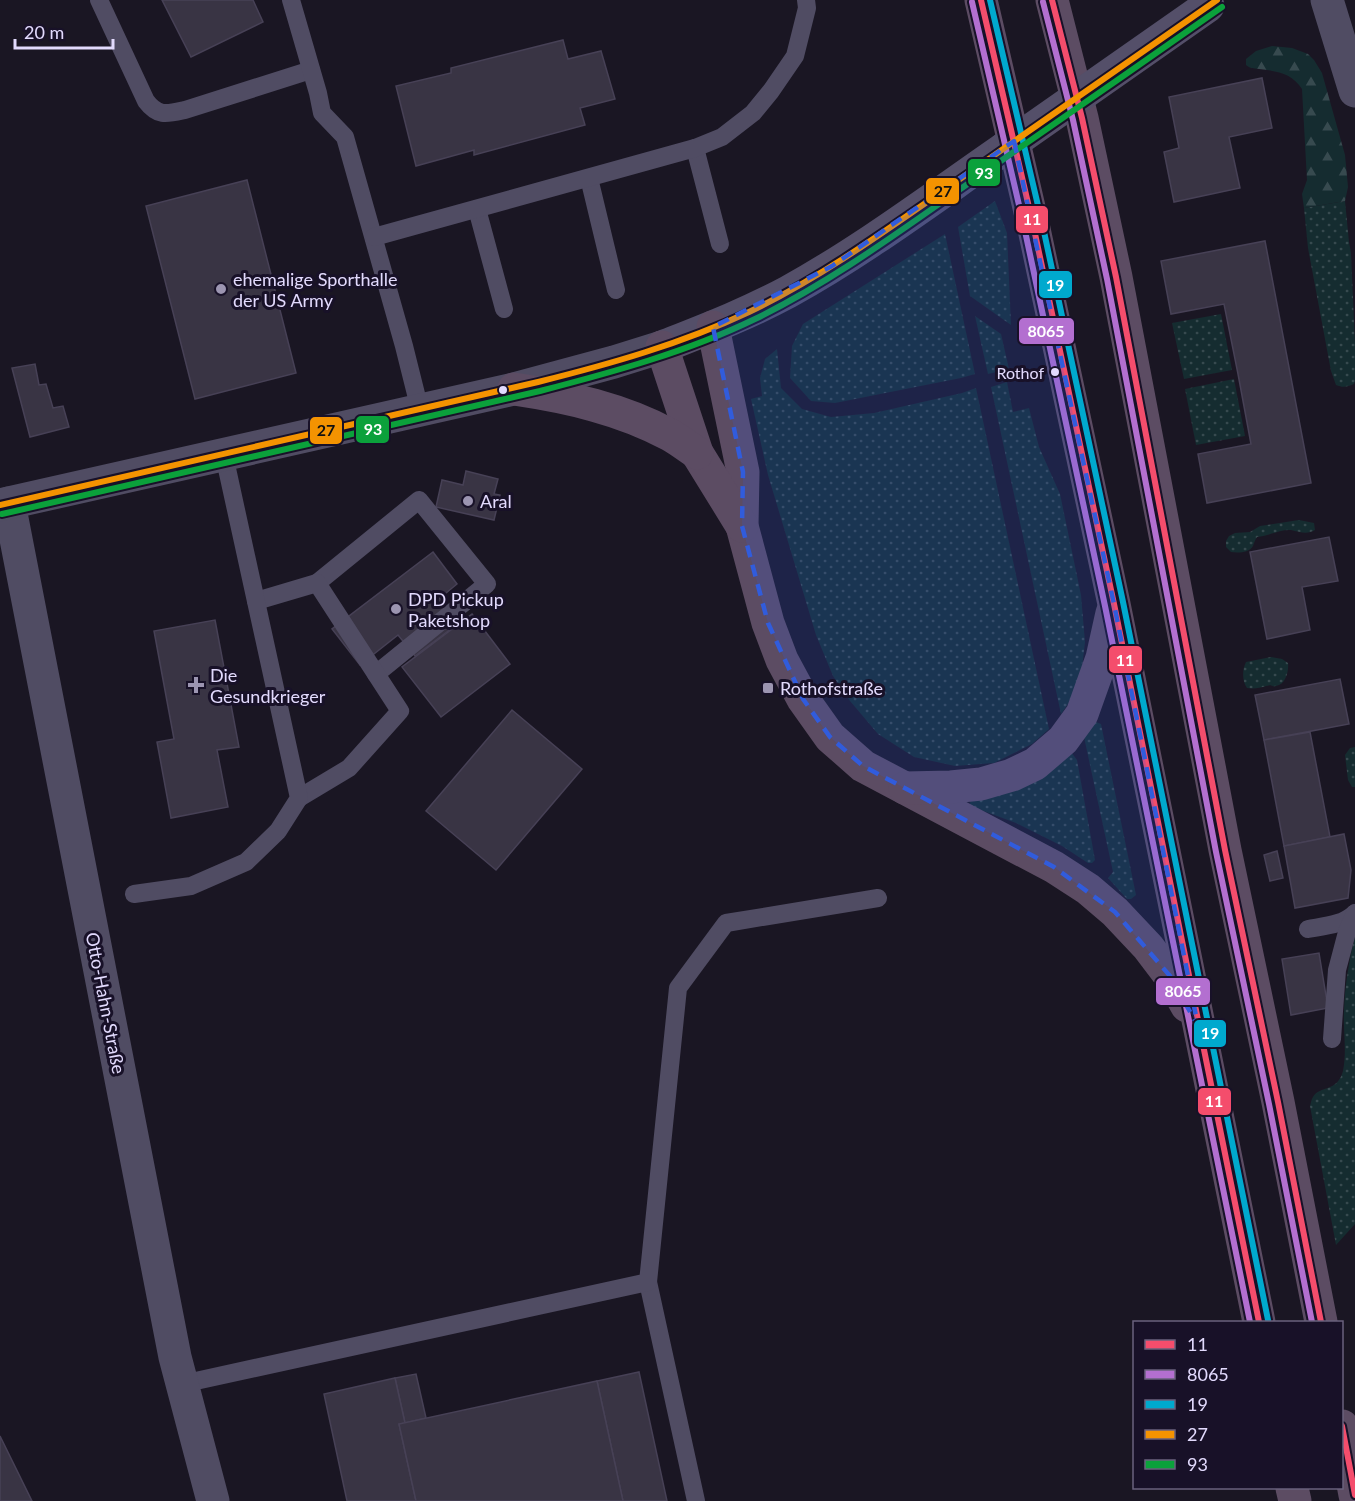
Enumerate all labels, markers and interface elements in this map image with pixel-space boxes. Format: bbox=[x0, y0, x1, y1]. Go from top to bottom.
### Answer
scale bar bbox=[15, 12, 112, 50]
text: 20 m bbox=[24, 21, 64, 43]
line badge: 93 bbox=[967, 158, 1001, 187]
text: 93 bbox=[975, 163, 993, 182]
line badge: 27 bbox=[925, 177, 960, 205]
text: 27 bbox=[934, 181, 952, 200]
line badge: 11 bbox=[1015, 205, 1049, 234]
text: 11 bbox=[1023, 209, 1041, 228]
place label: ehemalige Sporthalle der US Army bbox=[233, 268, 398, 311]
line badge: 19 bbox=[1038, 270, 1073, 299]
text: 19 bbox=[1046, 275, 1064, 294]
marker: ehemalige Sporthalle der US Army bbox=[214, 282, 228, 296]
line badge: 8065 bbox=[1018, 317, 1075, 345]
text: 8065 bbox=[1027, 321, 1065, 340]
place label: Rothof bbox=[996, 363, 1044, 382]
marker: Rothof bbox=[1049, 366, 1061, 378]
unlabelled marker bbox=[497, 384, 509, 396]
line badge: 93 bbox=[355, 415, 390, 444]
line badge: 27 bbox=[309, 416, 343, 445]
text: 93 bbox=[364, 419, 382, 438]
text: 27 bbox=[317, 420, 335, 439]
place label: Aral bbox=[480, 490, 512, 512]
marker: Aral bbox=[461, 494, 475, 508]
place label: DPD Pickup Paketshop bbox=[408, 588, 504, 631]
marker: DPD Pickup Paketshop bbox=[389, 602, 403, 616]
line badge: 11 bbox=[1108, 645, 1143, 674]
text: 11 bbox=[1116, 650, 1134, 669]
place label: Die Gesundkrieger bbox=[210, 664, 326, 707]
marker: Die Gesundkrieger bbox=[187, 676, 205, 694]
place label: Rothofstraße bbox=[780, 677, 883, 699]
marker: Rothofstraße bbox=[761, 681, 775, 695]
street label: Otto-Hahn-Straße bbox=[81, 930, 131, 1076]
line badge: 8065 bbox=[1155, 977, 1211, 1006]
text: 8065 bbox=[1164, 981, 1202, 1000]
line badge: 19 bbox=[1193, 1019, 1227, 1048]
text: 19 bbox=[1201, 1023, 1219, 1042]
line badge: 11 bbox=[1197, 1087, 1232, 1116]
text: 11 bbox=[1205, 1091, 1223, 1110]
legend bbox=[1133, 1321, 1343, 1489]
text: 11 bbox=[1187, 1333, 1208, 1355]
text: 8065 bbox=[1187, 1363, 1229, 1385]
text: 19 bbox=[1187, 1393, 1208, 1415]
text: 27 bbox=[1187, 1423, 1208, 1445]
text: 93 bbox=[1187, 1453, 1208, 1475]

